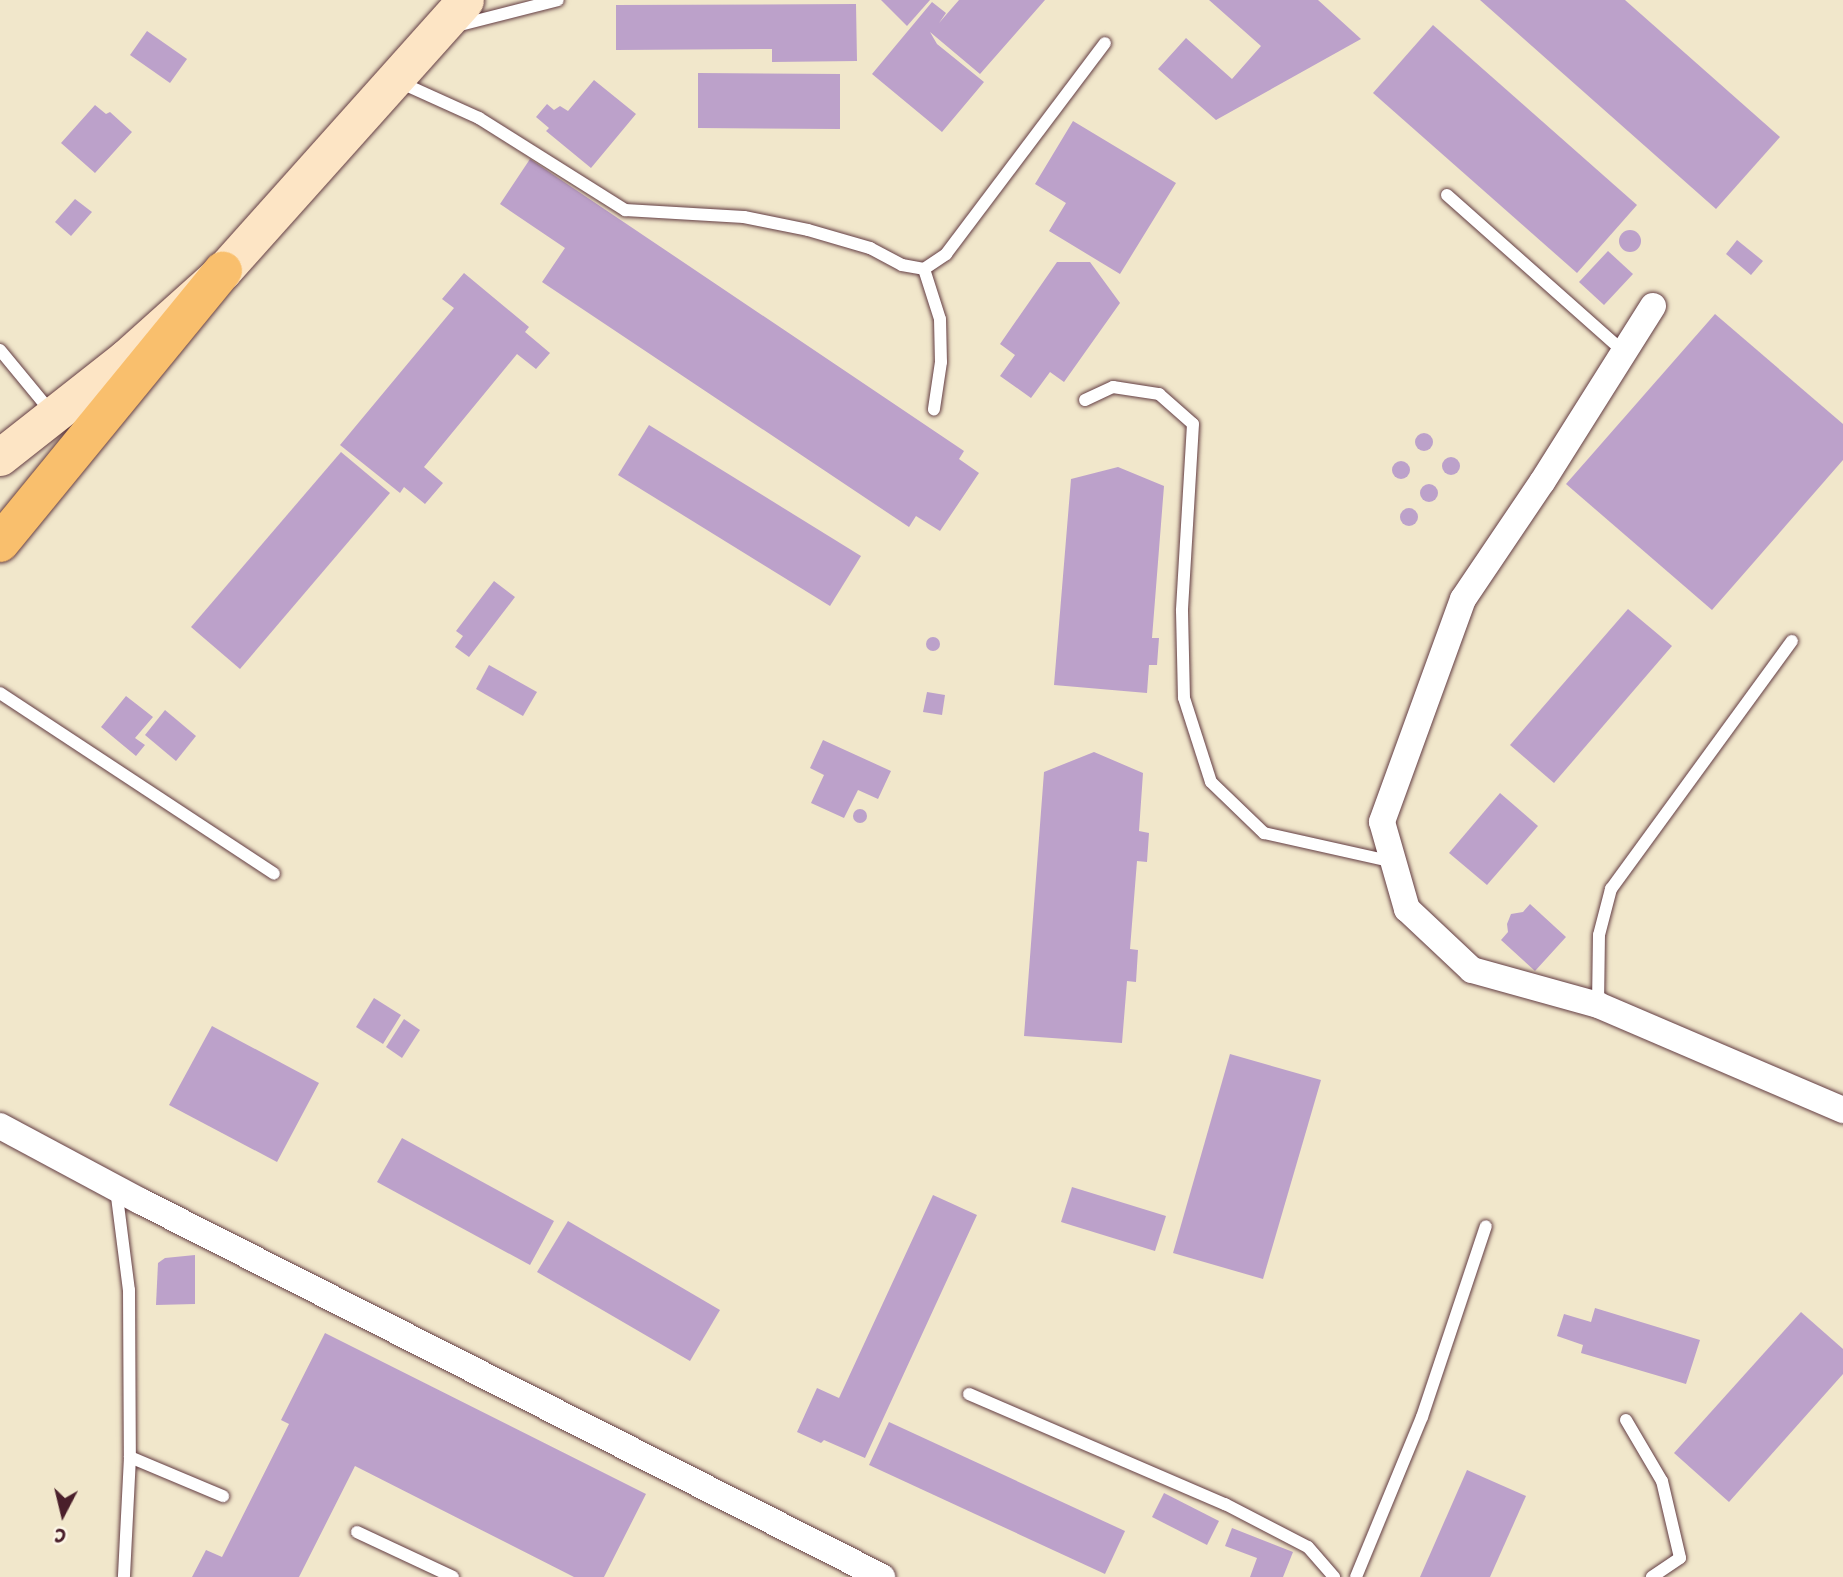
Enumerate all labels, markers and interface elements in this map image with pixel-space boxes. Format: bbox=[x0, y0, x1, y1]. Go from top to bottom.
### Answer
north arrow bbox=[28, 1479, 98, 1549]
text: С bbox=[53, 1522, 68, 1548]

